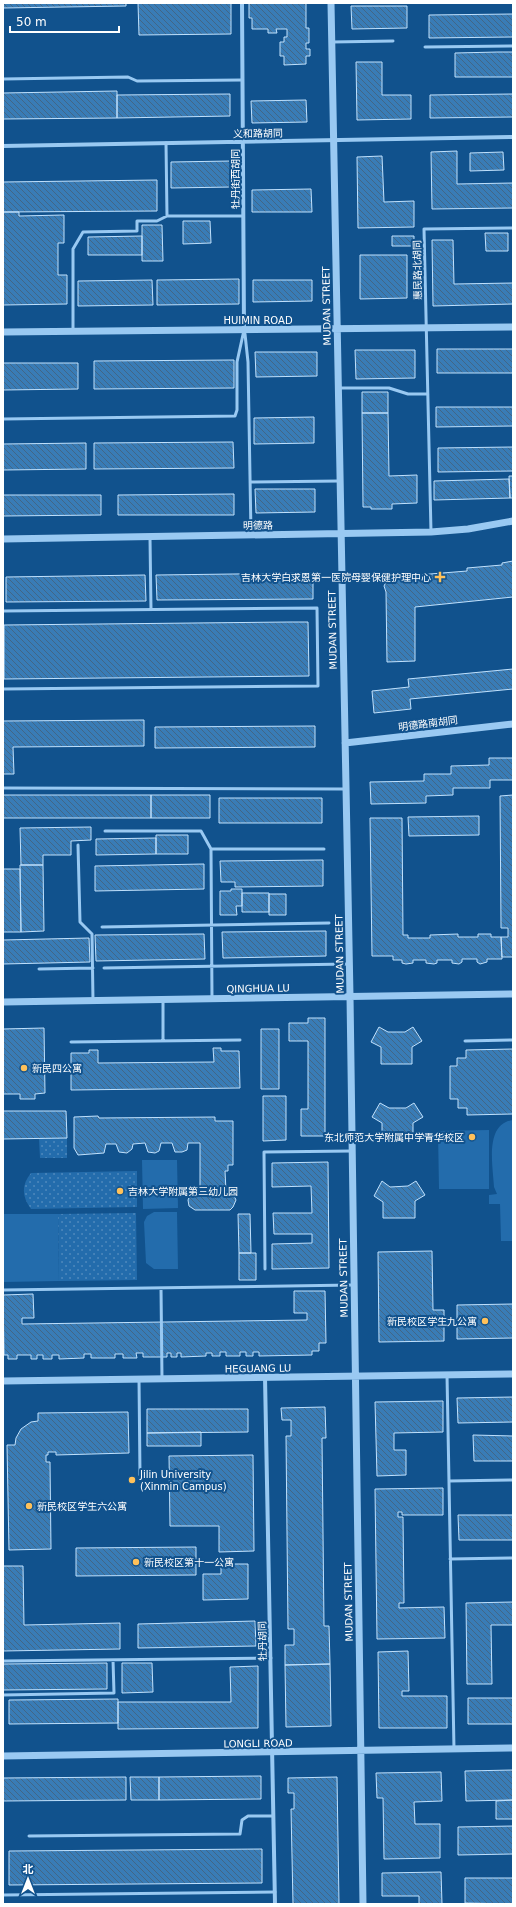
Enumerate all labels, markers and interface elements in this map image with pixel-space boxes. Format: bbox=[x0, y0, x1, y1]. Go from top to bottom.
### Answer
scale bar bbox=[10, 8, 119, 34]
text: 50 m bbox=[16, 15, 47, 29]
street label: 义和路胡同 bbox=[233, 128, 283, 139]
street label: 牡丹街西胡同 bbox=[230, 149, 241, 209]
street label: 惠民路北胡同 bbox=[411, 240, 424, 300]
street label: MUDAN STREET bbox=[320, 265, 333, 346]
street label: HUIMIN ROAD bbox=[223, 315, 293, 326]
street label: 明德路 bbox=[243, 520, 273, 531]
marker: 吉林大学白求恩第一医院母婴保健护理中心 bbox=[434, 571, 446, 583]
place label: 吉林大学白求恩第一医院母婴保健护理中心 bbox=[241, 572, 431, 583]
street label: MUDAN STREET bbox=[326, 589, 339, 670]
street label: 明德路南胡同 bbox=[398, 714, 459, 733]
street label: MUDAN STREET bbox=[333, 913, 346, 994]
street label: QINGHUA LU bbox=[226, 982, 290, 995]
marker: 新民四公寓 bbox=[19, 1063, 29, 1073]
place label: 新民四公寓 bbox=[32, 1063, 82, 1074]
place label: 东北师范大学附属中学青华校区 bbox=[324, 1132, 464, 1143]
marker: 东北师范大学附属中学青华校区 bbox=[467, 1132, 477, 1142]
marker: 吉林大学附属第三幼儿园 bbox=[115, 1186, 125, 1196]
place label: 吉林大学附属第三幼儿园 bbox=[128, 1186, 238, 1197]
street label: MUDAN STREET bbox=[337, 1237, 350, 1318]
place label: 新民校区学生九公寓 bbox=[387, 1316, 477, 1327]
marker: 新民校区学生九公寓 bbox=[480, 1316, 490, 1326]
street label: HEGUANG LU bbox=[225, 1362, 291, 1375]
place label: Jilin University (Xinmin Campus) bbox=[139, 1469, 227, 1492]
marker: Jilin University (Xinmin Campus) bbox=[127, 1475, 137, 1485]
marker: 新民校区学生六公寓 bbox=[24, 1501, 34, 1511]
place label: 新民校区学生六公寓 bbox=[37, 1501, 127, 1512]
marker: 新民校区第十一公寓 bbox=[131, 1557, 141, 1567]
place label: 新民校区第十一公寓 bbox=[144, 1557, 234, 1568]
street label: MUDAN STREET bbox=[342, 1561, 355, 1642]
street label: 牡丹胡同 bbox=[257, 1621, 268, 1661]
street label: LONGLI ROAD bbox=[223, 1737, 293, 1750]
north arrow bbox=[8, 1859, 48, 1899]
text: 北 bbox=[23, 1863, 34, 1876]

